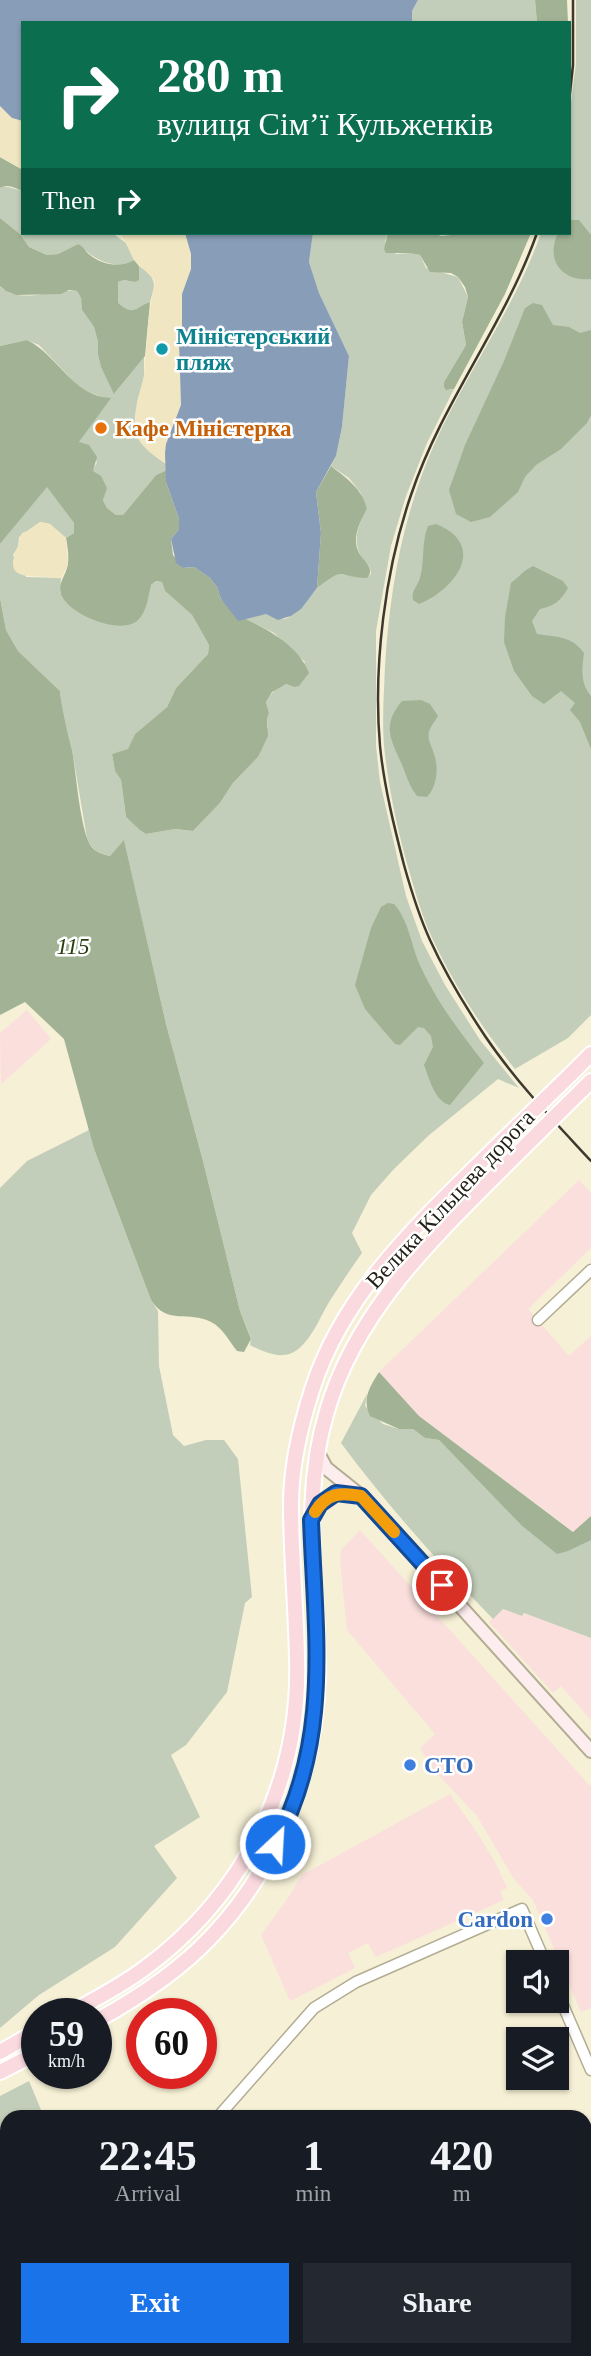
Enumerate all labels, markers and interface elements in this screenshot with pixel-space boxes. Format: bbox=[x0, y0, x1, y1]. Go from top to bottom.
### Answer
text: 280 m bbox=[157, 48, 284, 103]
icon: right bbox=[42, 49, 133, 140]
text: вулиця Сімʼї Кульженків bbox=[157, 106, 493, 142]
icon: right bbox=[109, 182, 147, 220]
text: Then bbox=[42, 186, 95, 215]
place label: Міністерський пляж bbox=[176, 324, 330, 375]
marker: Міністерський пляж bbox=[154, 341, 170, 357]
place label: Кафе Міністерка bbox=[115, 416, 292, 441]
marker: Кафе Міністерка bbox=[93, 420, 109, 436]
park label: 115 bbox=[57, 934, 89, 959]
street label: Велика Кільцева дорога bbox=[361, 1105, 540, 1294]
pin bbox=[412, 1555, 472, 1615]
icon: arrive bbox=[423, 1566, 461, 1604]
place label: СТО bbox=[424, 1753, 474, 1778]
marker: СТО bbox=[402, 1757, 418, 1773]
position arrow bbox=[238, 1807, 312, 1881]
place label: Cardon bbox=[458, 1907, 533, 1932]
marker: Cardon bbox=[539, 1911, 555, 1927]
map controls bbox=[506, 1950, 569, 2090]
button: sound bbox=[506, 1950, 569, 2013]
speed limit sign: 60 bbox=[126, 1998, 217, 2089]
text: 59 bbox=[49, 2015, 84, 2054]
button: layers bbox=[506, 2027, 569, 2090]
text: km/h bbox=[48, 2051, 85, 2071]
text: 22:45 bbox=[99, 2133, 197, 2179]
text: 1 bbox=[303, 2133, 324, 2179]
text: 420 bbox=[430, 2133, 493, 2179]
text: Arrival bbox=[115, 2181, 181, 2206]
text: min bbox=[296, 2181, 331, 2206]
text: m bbox=[453, 2181, 471, 2206]
button: Exit bbox=[21, 2263, 289, 2343]
button: Share bbox=[303, 2263, 571, 2343]

